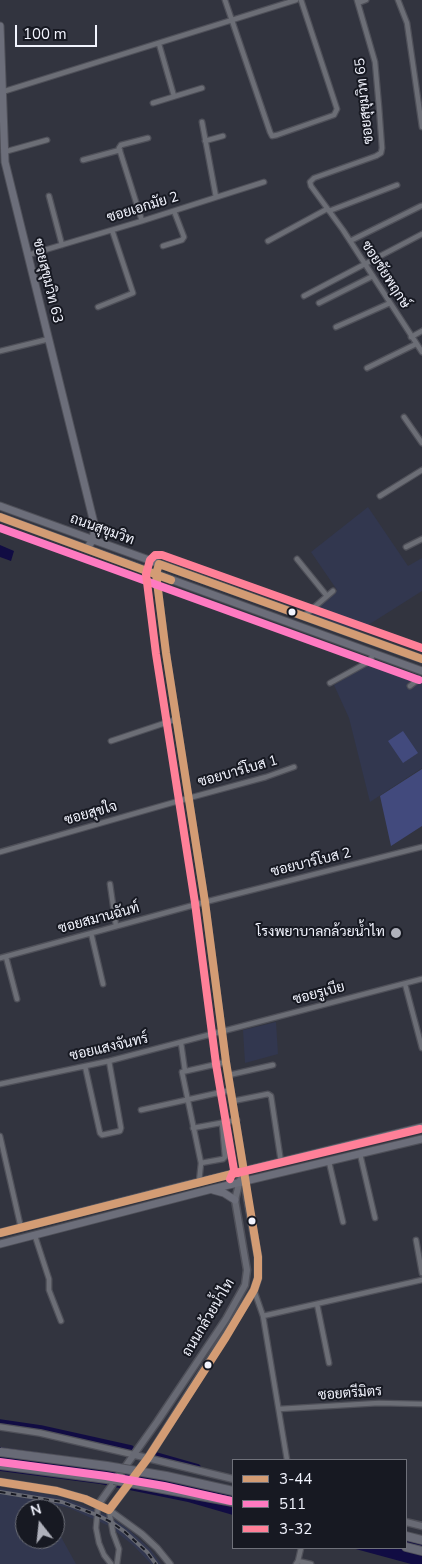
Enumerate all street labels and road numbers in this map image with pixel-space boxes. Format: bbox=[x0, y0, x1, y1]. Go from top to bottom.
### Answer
street label: ซอยสุขุมวิท 65 bbox=[352, 57, 378, 145]
street label: ซอยเอกมัย 2 bbox=[105, 189, 181, 227]
street label: ซอยสุขุมวิท 63 bbox=[28, 237, 66, 325]
street label: ซอยชัยพฤกษ์ bbox=[357, 238, 413, 312]
street label: ถนนสุขุมวิท bbox=[67, 511, 137, 549]
street label: ซอยบาร์โบส 1 bbox=[196, 753, 280, 791]
street label: ซอยสุขใจ bbox=[63, 798, 119, 830]
street label: ซอยบาร์โบส 2 bbox=[269, 845, 353, 881]
street label: ซอยสมานฉันท์ bbox=[57, 900, 141, 938]
street label: ซอยรูเบีย bbox=[291, 979, 347, 1009]
street label: ซอยแสงจันทร์ bbox=[68, 1031, 150, 1065]
street label: ถนนกล้วยน้ำไท bbox=[179, 1276, 239, 1360]
street label: ซอยตรีมิตร bbox=[317, 1383, 383, 1405]

